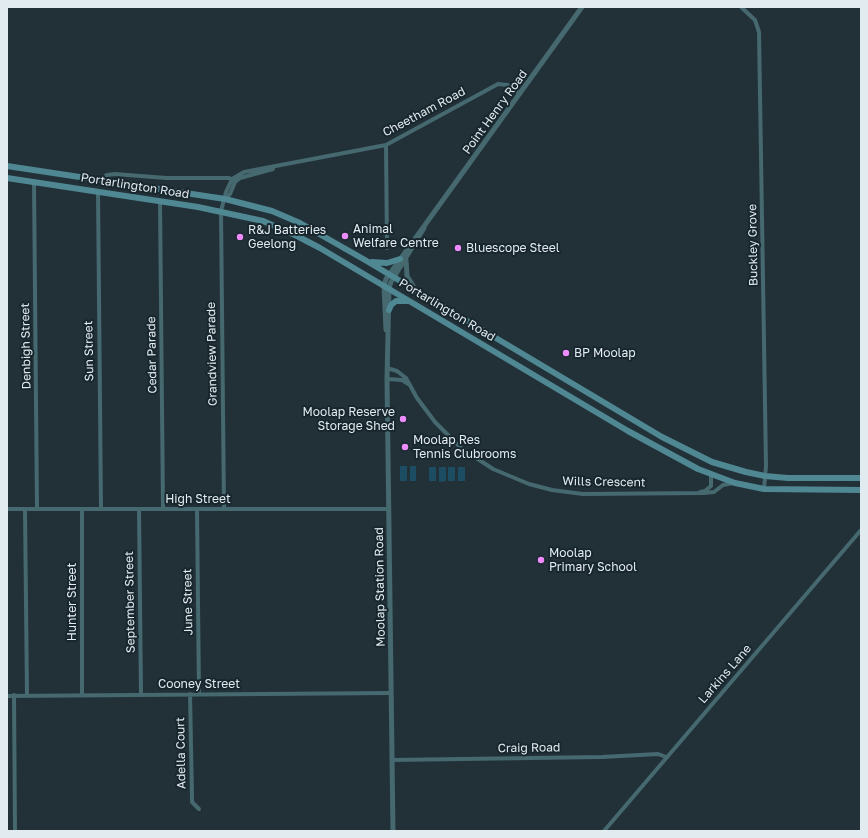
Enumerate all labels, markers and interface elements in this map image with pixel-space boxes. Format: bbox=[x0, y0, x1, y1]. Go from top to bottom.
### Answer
street label: Point Henry Road bbox=[460, 67, 530, 157]
street label: Cheetham Road bbox=[380, 84, 468, 140]
street label: Portarlington Road bbox=[80, 170, 190, 202]
street label: Buckley Grove bbox=[745, 204, 761, 286]
place label: Animal Welfare Centre bbox=[353, 222, 439, 250]
place label: R&J Batteries Geelong bbox=[248, 223, 326, 251]
marker: Animal Welfare Centre bbox=[340, 231, 350, 241]
marker: R&J Batteries Geelong bbox=[235, 232, 245, 242]
place label: Bluescope Steel bbox=[466, 241, 560, 255]
marker: Bluescope Steel bbox=[453, 243, 463, 253]
street label: Portarlington Road bbox=[396, 276, 498, 344]
street label: Grandview Parade bbox=[204, 302, 220, 406]
street label: Denbigh Street bbox=[18, 303, 34, 389]
street label: Cedar Parade bbox=[144, 316, 160, 394]
street label: Sun Street bbox=[81, 320, 97, 382]
place label: BP Moolap bbox=[574, 346, 636, 360]
marker: BP Moolap bbox=[561, 348, 571, 358]
place label: Moolap Reserve Storage Shed bbox=[302, 405, 395, 433]
marker: Moolap Reserve Storage Shed bbox=[398, 414, 408, 424]
place label: Moolap Res Tennis Clubrooms bbox=[413, 433, 516, 461]
marker: Moolap Res Tennis Clubrooms bbox=[400, 442, 410, 452]
street label: Wills Crescent bbox=[562, 474, 646, 490]
street label: High Street bbox=[165, 492, 231, 506]
street label: Moolap Station Road bbox=[372, 527, 388, 647]
place label: Moolap Primary School bbox=[549, 546, 637, 574]
street label: September Street bbox=[122, 551, 138, 653]
marker: Moolap Primary School bbox=[536, 555, 546, 565]
street label: Hunter Street bbox=[65, 563, 79, 641]
street label: June Street bbox=[180, 568, 196, 636]
street label: Larkins Lane bbox=[696, 642, 754, 706]
street label: Cooney Street bbox=[158, 677, 240, 691]
street label: Adella Court bbox=[173, 717, 189, 789]
street label: Craig Road bbox=[498, 740, 560, 756]

